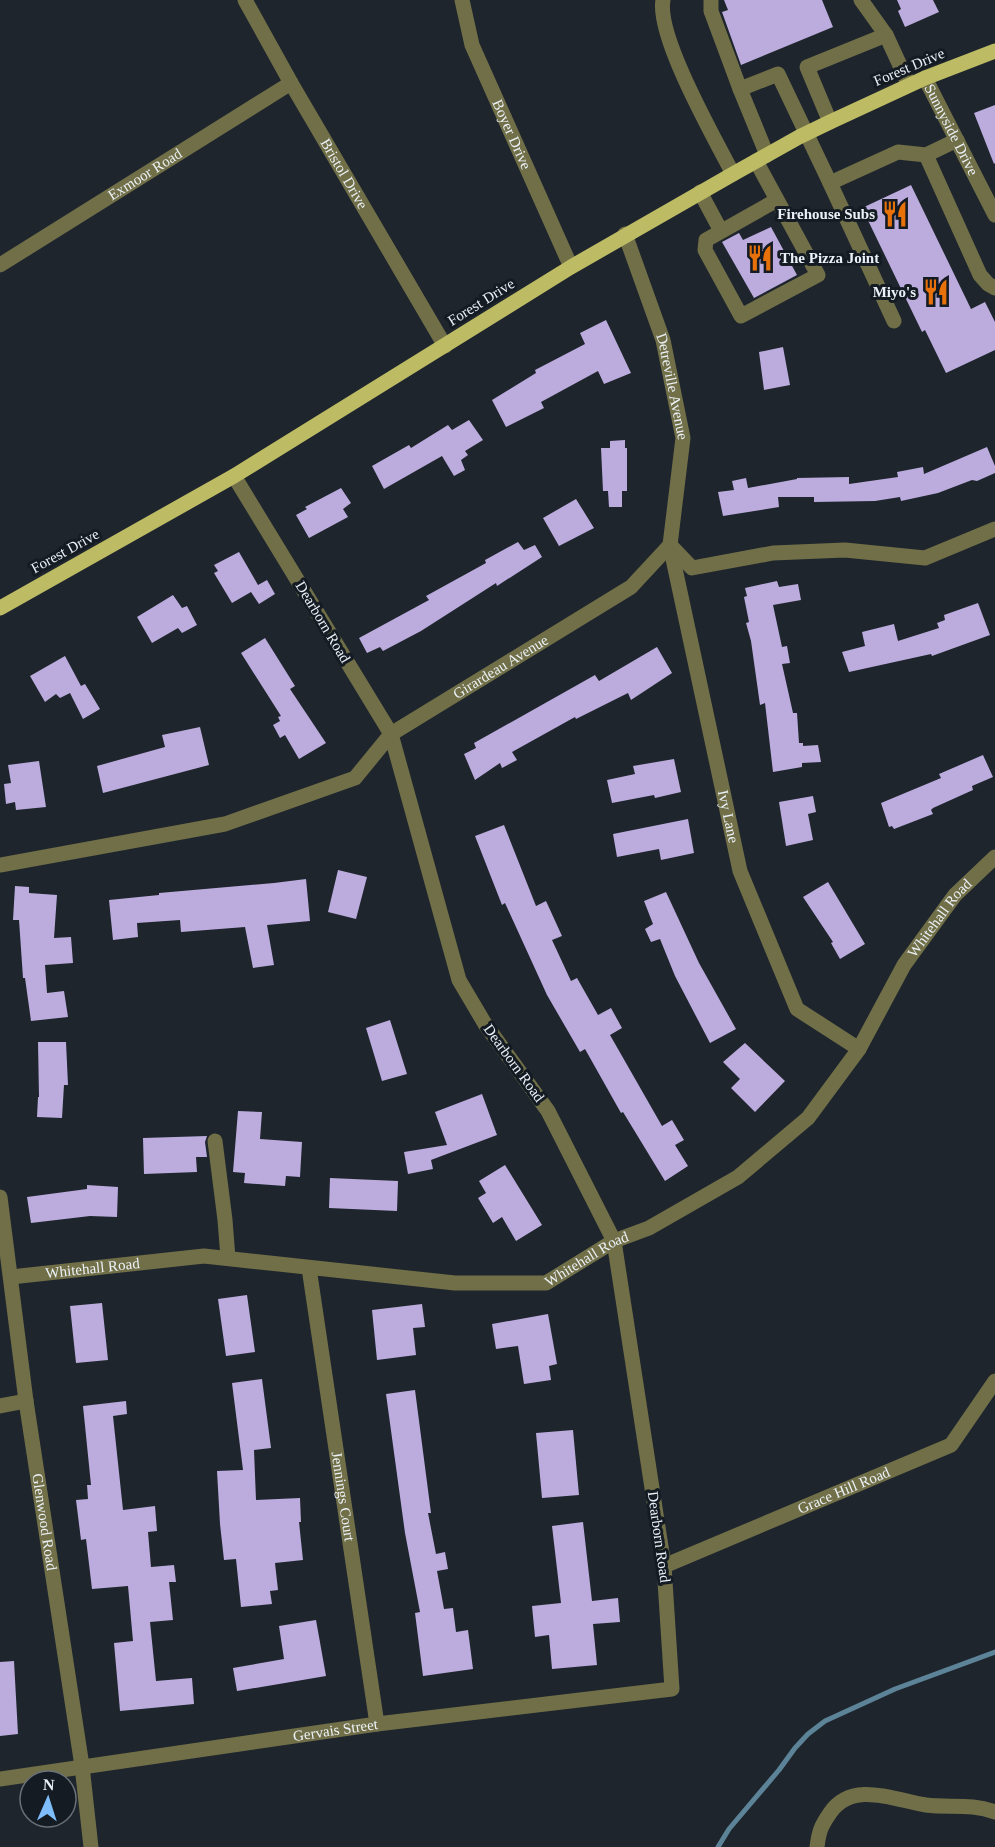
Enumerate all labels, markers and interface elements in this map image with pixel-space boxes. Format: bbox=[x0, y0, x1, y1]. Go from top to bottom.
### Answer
street label: Forest Drive bbox=[871, 45, 947, 89]
street label: Sunnyside Drive bbox=[921, 81, 982, 178]
street label: Boyer Drive bbox=[489, 97, 535, 172]
street label: Bristol Drive bbox=[317, 136, 371, 212]
street label: Exmoor Road bbox=[105, 145, 185, 203]
restaurant icon: Firehouse Subs bbox=[880, 199, 910, 229]
place label: Firehouse Subs bbox=[777, 206, 875, 222]
restaurant icon: The Pizza Joint bbox=[745, 243, 775, 273]
place label: The Pizza Joint bbox=[780, 250, 879, 266]
street label: Forest Drive bbox=[445, 275, 518, 329]
restaurant icon: Miyo's bbox=[921, 277, 951, 307]
place label: Miyo's bbox=[873, 284, 916, 300]
street label: Detreville Avenue bbox=[653, 331, 691, 442]
street label: Forest Drive bbox=[28, 526, 102, 576]
street label: Dearborn Road bbox=[292, 578, 354, 666]
street label: Girardeau Avenue bbox=[450, 632, 551, 702]
street label: Ivy Lane bbox=[715, 788, 742, 845]
street label: Whitehall Road bbox=[904, 875, 975, 960]
street label: Dearborn Road bbox=[480, 1021, 548, 1105]
street label: Whitehall Road bbox=[542, 1228, 631, 1290]
street label: Whitehall Road bbox=[45, 1255, 141, 1281]
street label: Jennings Court bbox=[328, 1451, 358, 1543]
street label: Grace Hill Road bbox=[795, 1464, 893, 1517]
street label: Glenwood Road bbox=[29, 1472, 60, 1572]
street label: Dearborn Road bbox=[645, 1490, 673, 1584]
street label: Gervais Street bbox=[292, 1716, 380, 1744]
north arrow bbox=[18, 1769, 78, 1829]
text: N bbox=[43, 1776, 55, 1793]

